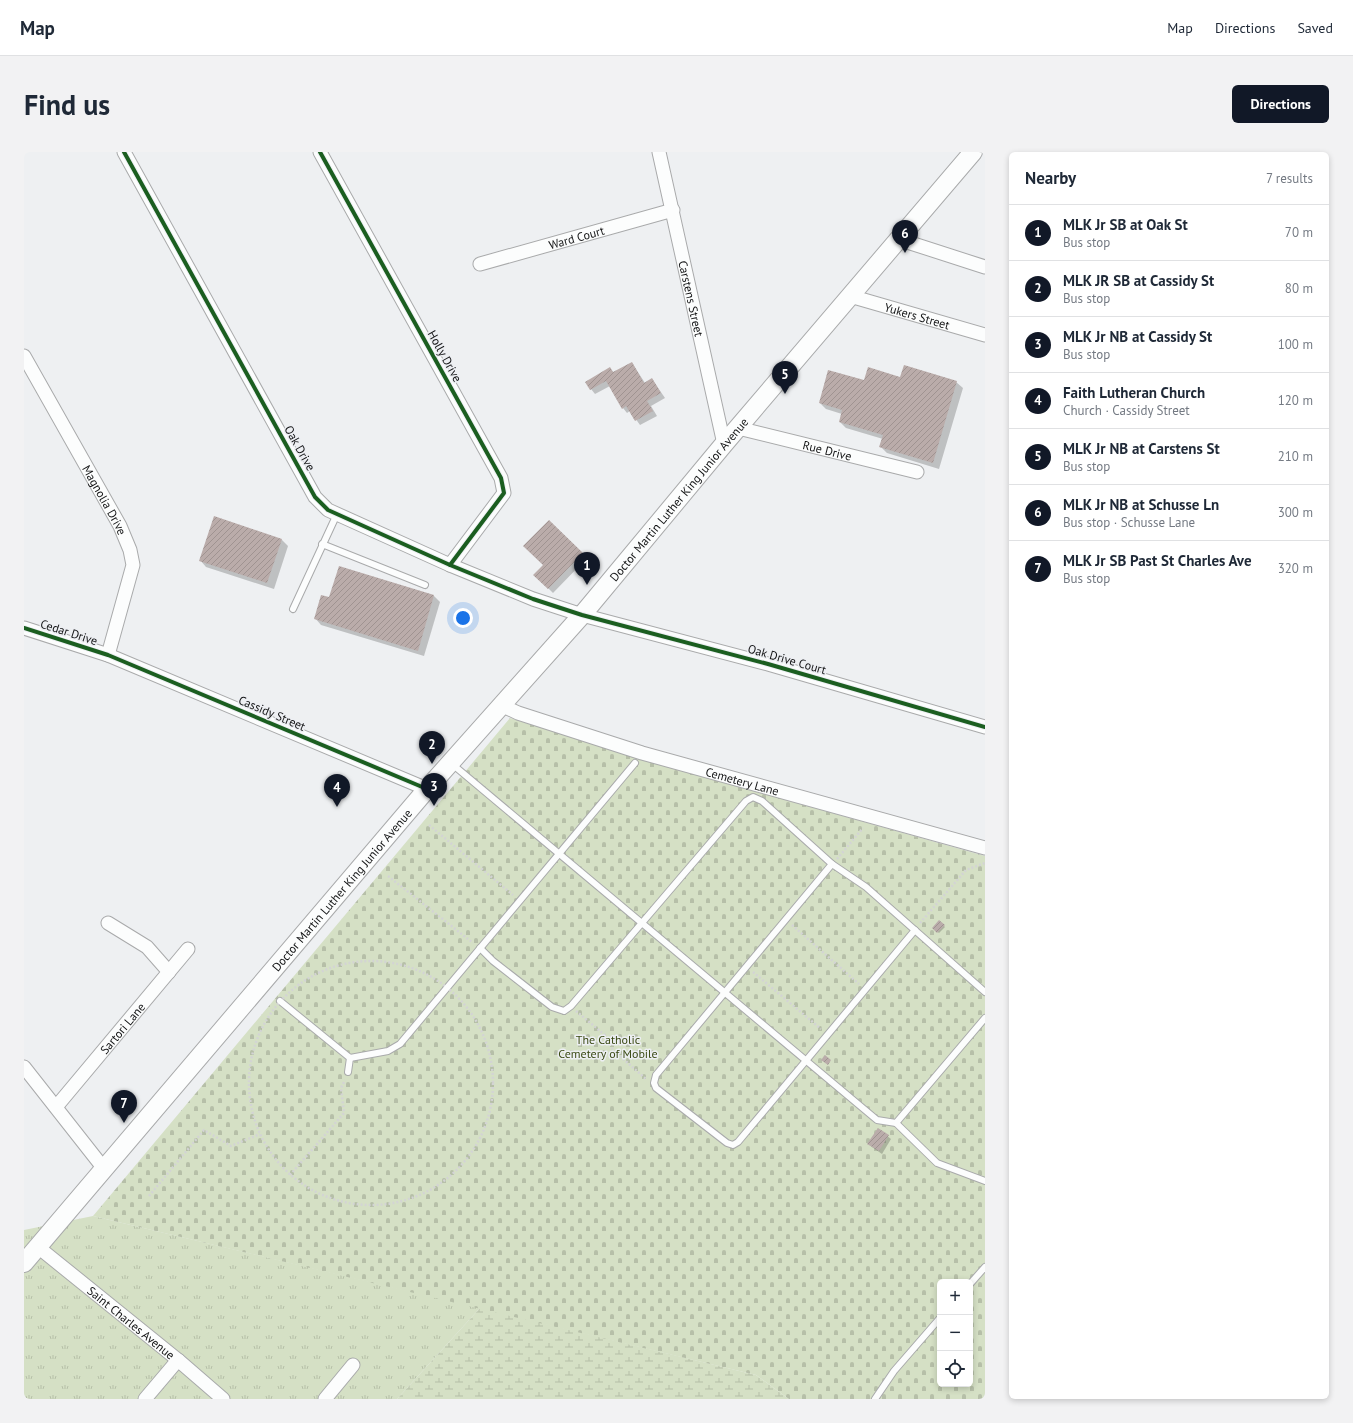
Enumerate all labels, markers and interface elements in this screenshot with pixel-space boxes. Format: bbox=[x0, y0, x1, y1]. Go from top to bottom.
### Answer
text: Map bbox=[20, 16, 55, 40]
text: Map bbox=[1167, 19, 1193, 37]
text: Directions bbox=[1215, 19, 1275, 37]
text: Saved bbox=[1297, 19, 1333, 37]
button: Directions bbox=[1232, 85, 1329, 123]
text: Find us bbox=[24, 86, 110, 123]
text: Nearby bbox=[1025, 167, 1076, 189]
text: 7 results bbox=[1266, 170, 1313, 187]
text: MLK Jr SB at Oak St bbox=[1063, 215, 1188, 234]
pin: 6 bbox=[892, 220, 918, 253]
street label: Ward Court bbox=[547, 222, 606, 252]
text: 1 bbox=[1034, 224, 1042, 241]
text: 70 m bbox=[1285, 224, 1313, 241]
text: Bus stop bbox=[1063, 234, 1110, 251]
street label: Carstens Street bbox=[676, 259, 707, 338]
text: MLK JR SB at Cassidy St bbox=[1063, 271, 1214, 290]
text: 2 bbox=[1034, 280, 1042, 297]
text: 80 m bbox=[1285, 280, 1313, 297]
text: Bus stop bbox=[1063, 290, 1110, 307]
street label: Yukers Street bbox=[883, 299, 952, 332]
text: MLK Jr NB at Cassidy St bbox=[1063, 327, 1212, 346]
street label: Holly Drive bbox=[425, 328, 465, 384]
text: 3 bbox=[1034, 336, 1042, 353]
text: 100 m bbox=[1278, 336, 1313, 353]
text: Bus stop bbox=[1063, 346, 1110, 363]
pin: 5 bbox=[772, 361, 798, 394]
text: Faith Lutheran Church bbox=[1063, 383, 1205, 402]
text: 4 bbox=[1034, 392, 1042, 409]
text: 120 m bbox=[1278, 392, 1313, 409]
text: Church · Cassidy Street bbox=[1063, 402, 1190, 419]
street label: Doctor Martin Luther King Junior Avenue bbox=[606, 414, 751, 584]
street label: Oak Drive bbox=[281, 423, 319, 473]
street label: Rue Drive bbox=[801, 437, 853, 463]
text: MLK Jr NB at Carstens St bbox=[1063, 439, 1220, 458]
text: 5 bbox=[1034, 448, 1042, 465]
text: 210 m bbox=[1278, 448, 1313, 465]
text: Bus stop bbox=[1063, 458, 1110, 475]
street label: Magnolia Drive bbox=[79, 462, 130, 537]
text: MLK Jr NB at Schusse Ln bbox=[1063, 495, 1219, 514]
text: 6 bbox=[1034, 504, 1042, 521]
text: 300 m bbox=[1278, 504, 1313, 521]
text: Bus stop · Schusse Lane bbox=[1063, 514, 1195, 531]
text: MLK Jr SB Past St Charles Ave bbox=[1063, 551, 1252, 570]
pin: 1 bbox=[574, 552, 600, 585]
text: 7 bbox=[1034, 560, 1042, 577]
text: 320 m bbox=[1278, 560, 1313, 577]
text: Bus stop bbox=[1063, 570, 1110, 587]
your location bbox=[453, 608, 473, 628]
street label: Cedar Drive bbox=[39, 616, 99, 648]
street label: Oak Drive Court bbox=[746, 641, 828, 677]
street label: Cassidy Street bbox=[236, 692, 308, 734]
pin: 2 bbox=[419, 731, 445, 764]
street label: Cemetery Lane bbox=[704, 763, 781, 798]
pin: 3 bbox=[421, 773, 447, 806]
pin: 4 bbox=[324, 774, 350, 807]
street label: Doctor Martin Luther King Junior Avenue bbox=[268, 805, 415, 974]
street label: Sartori Lane bbox=[96, 999, 148, 1057]
park label: The Catholic Cemetery of Mobile bbox=[558, 1032, 658, 1061]
pin: 7 bbox=[111, 1090, 137, 1123]
map controls bbox=[937, 1279, 973, 1387]
button: + bbox=[937, 1279, 973, 1315]
street label: Saint Charles Avenue bbox=[85, 1283, 178, 1362]
button: − bbox=[937, 1315, 973, 1351]
button: locate bbox=[937, 1351, 973, 1387]

